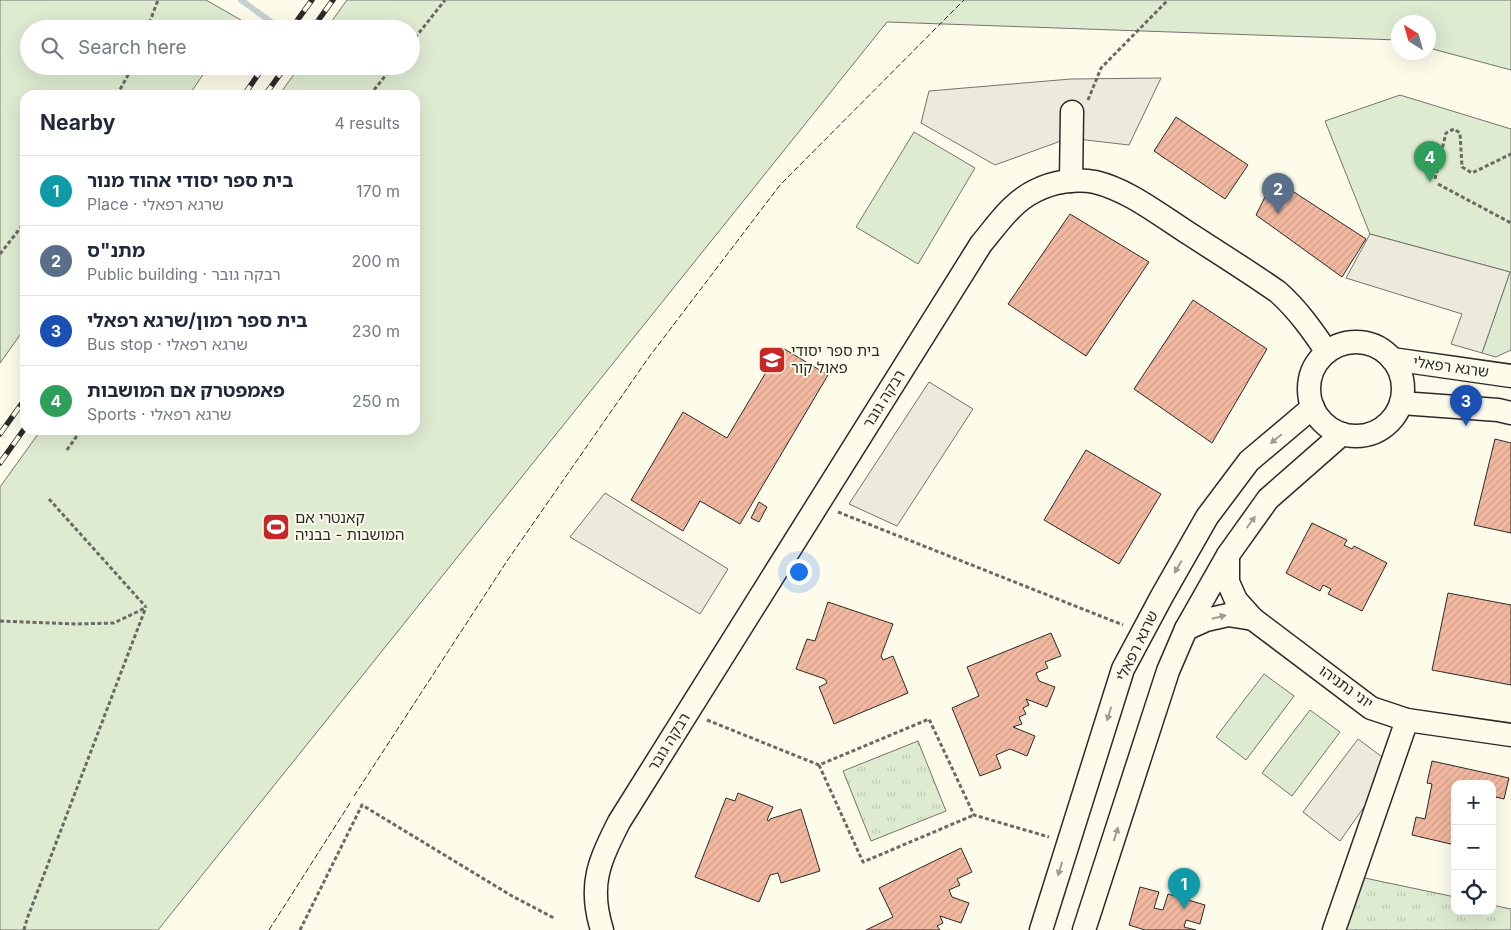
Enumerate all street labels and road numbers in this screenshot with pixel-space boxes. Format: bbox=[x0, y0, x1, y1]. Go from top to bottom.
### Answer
street label: שרגא רפאלי bbox=[1412, 352, 1490, 381]
street label: רבקה גובר bbox=[858, 366, 909, 431]
street label: שרגא רפאלי bbox=[1111, 607, 1162, 684]
street label: יוני נתניהו bbox=[1315, 661, 1377, 713]
street label: רבקה גובר bbox=[643, 709, 694, 774]

